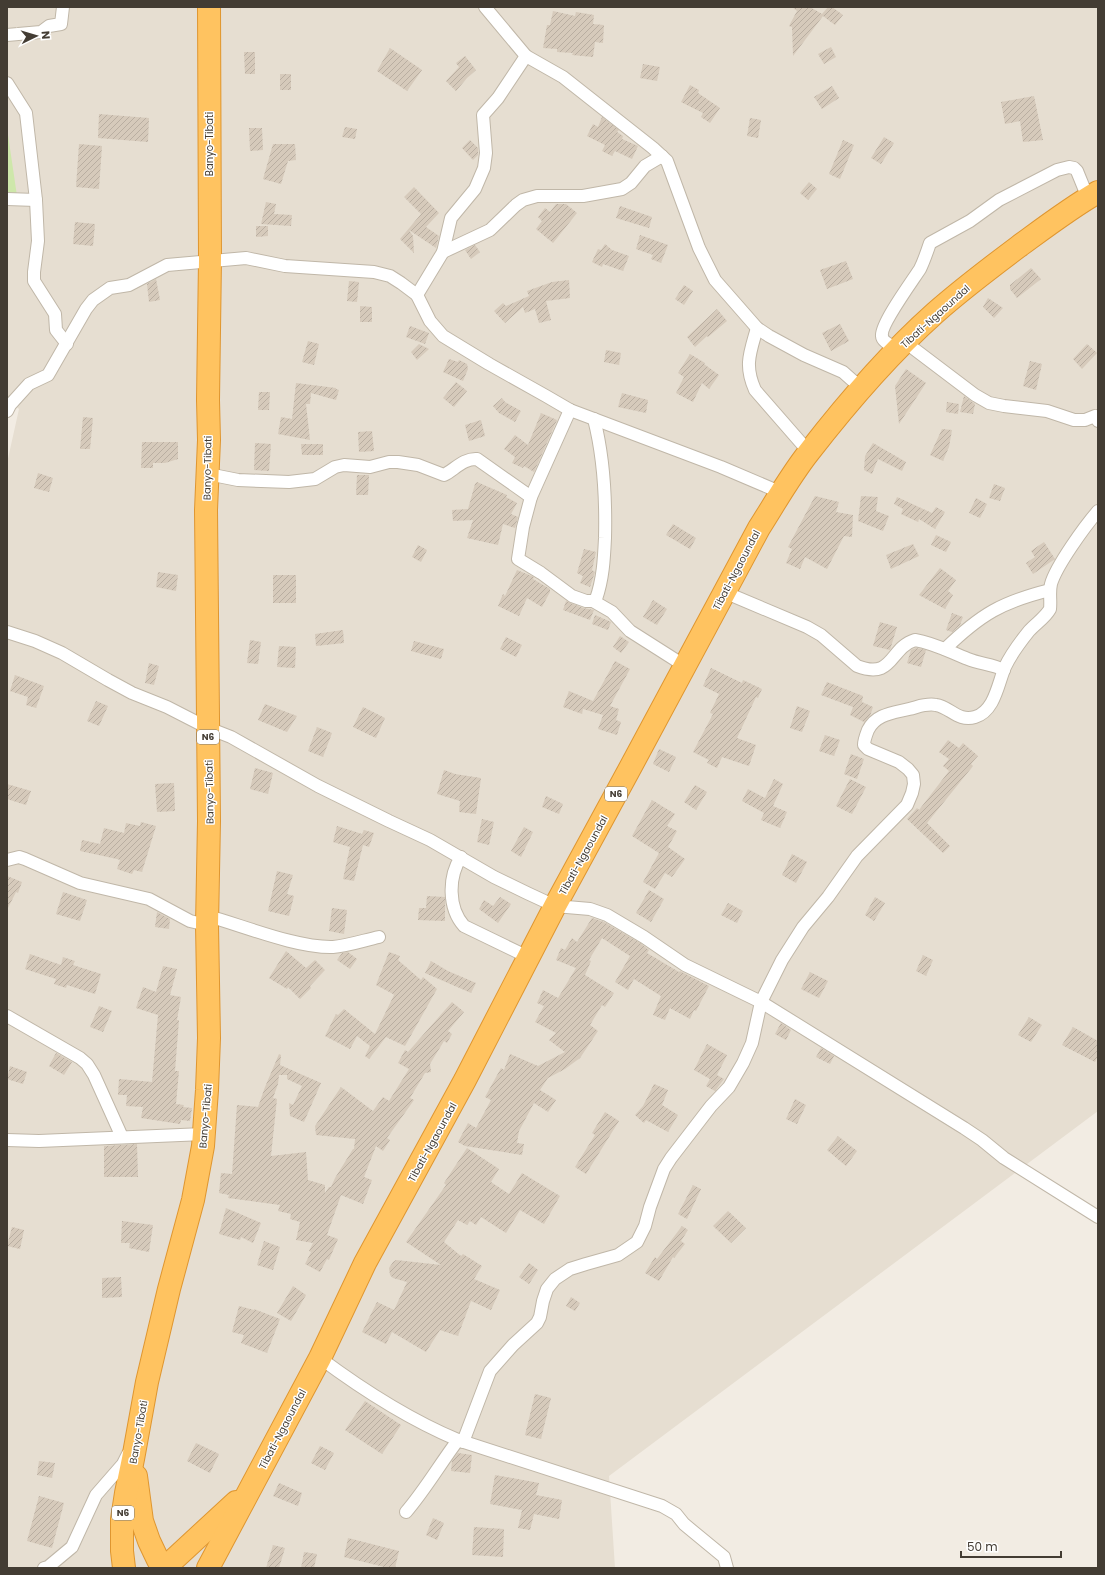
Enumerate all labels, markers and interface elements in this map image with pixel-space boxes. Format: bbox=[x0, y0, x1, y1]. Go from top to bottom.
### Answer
north arrow bbox=[16, 16, 56, 56]
text: N bbox=[38, 30, 54, 40]
street label: Banyo-Tibati bbox=[202, 112, 217, 176]
street label: Tibati-Ngaoundal bbox=[897, 281, 973, 352]
street label: Banyo-Tibati bbox=[199, 436, 216, 500]
street label: Tibati-Ngaoundal bbox=[709, 528, 764, 613]
road number: N6 bbox=[197, 730, 219, 744]
street label: Banyo-Tibati bbox=[201, 760, 218, 824]
road number: N6 bbox=[605, 787, 627, 801]
street label: Tibati-Ngaoundal bbox=[555, 813, 612, 898]
street label: Banyo-Tibati bbox=[195, 1083, 216, 1149]
street label: Tibati-Ngaoundal bbox=[404, 1100, 461, 1185]
street label: Tibati-Ngaoundal bbox=[255, 1387, 310, 1472]
street label: Banyo-Tibati bbox=[126, 1399, 151, 1465]
road number: N6 bbox=[112, 1506, 134, 1520]
scale bar bbox=[961, 1533, 1061, 1559]
text: 50 m bbox=[967, 1538, 998, 1555]

